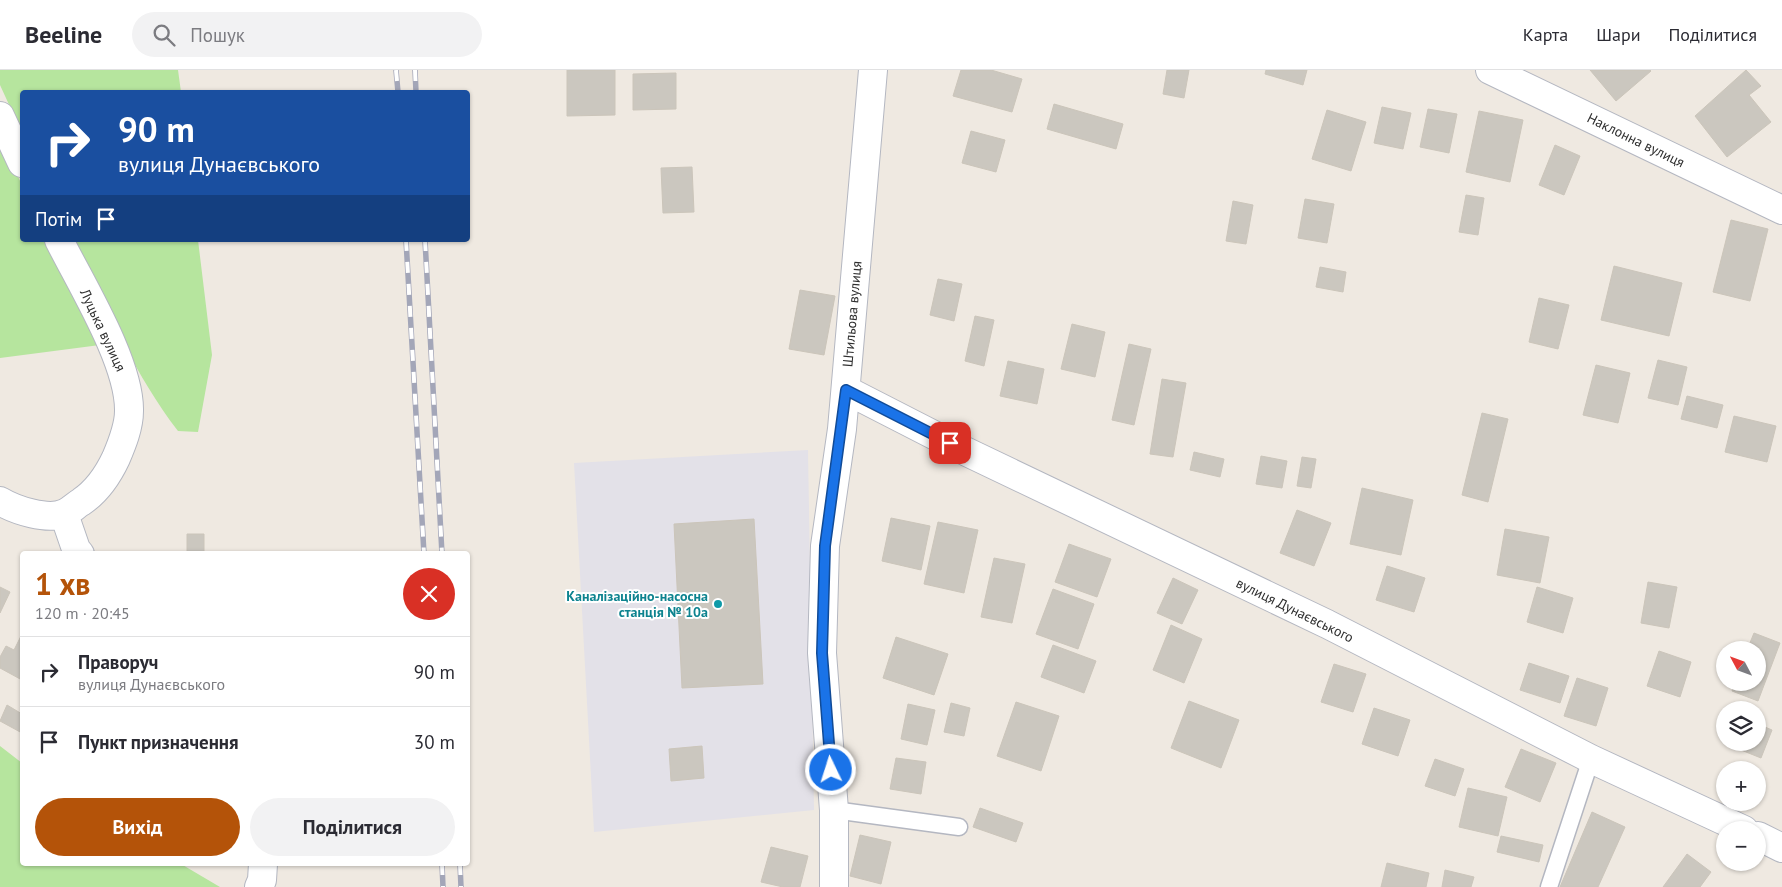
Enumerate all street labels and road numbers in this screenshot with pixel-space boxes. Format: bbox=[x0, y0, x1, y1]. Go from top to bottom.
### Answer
street label: Наклонна вулиця bbox=[1584, 109, 1688, 171]
street label: Штильова вулиця bbox=[838, 260, 866, 368]
street label: Луцька вулиця bbox=[76, 285, 130, 374]
street label: вулиця Дунаєвського bbox=[1233, 574, 1357, 646]

